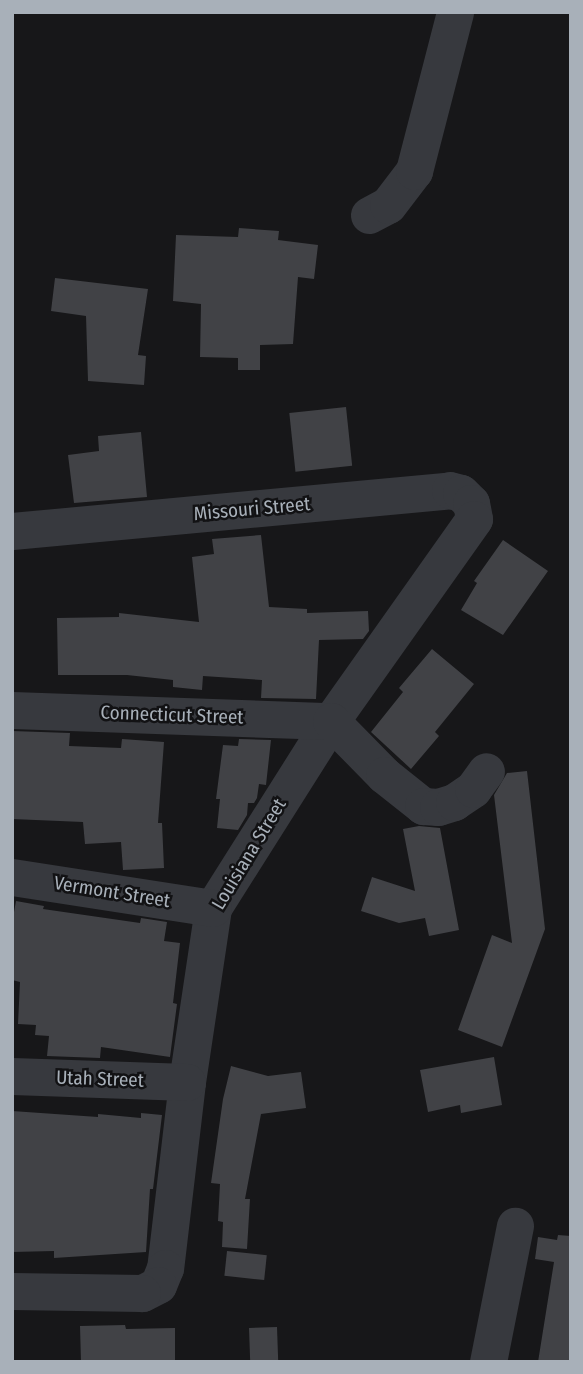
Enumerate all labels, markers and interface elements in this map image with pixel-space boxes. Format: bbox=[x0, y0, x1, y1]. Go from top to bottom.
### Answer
street label: Missouri Street bbox=[193, 493, 311, 525]
street label: Connecticut Street bbox=[100, 701, 244, 729]
street label: Louisiana Street bbox=[207, 794, 291, 914]
street label: Vermont Street bbox=[52, 872, 172, 912]
street label: Utah Street bbox=[56, 1066, 144, 1092]

